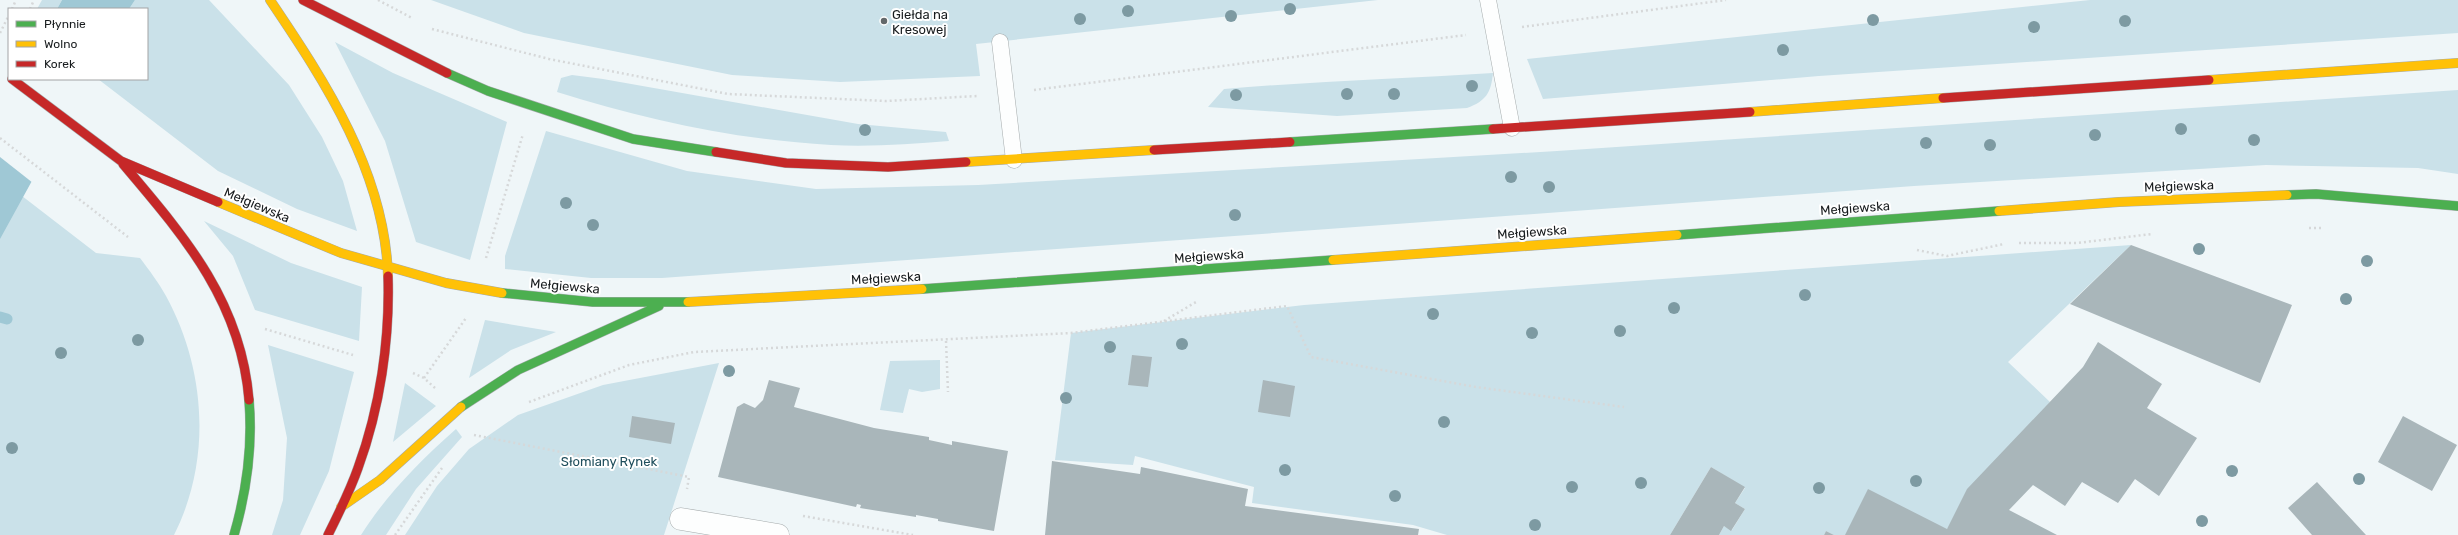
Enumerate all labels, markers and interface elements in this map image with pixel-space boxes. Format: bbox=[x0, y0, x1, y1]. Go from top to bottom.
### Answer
place label: Giełda na Kresowej bbox=[892, 7, 948, 37]
legend bbox=[8, 8, 148, 80]
marker: Giełda na Kresowej bbox=[879, 16, 889, 26]
text: Płynnie bbox=[44, 17, 86, 31]
text: Wolno bbox=[44, 37, 77, 51]
text: Korek bbox=[44, 57, 76, 71]
street label: Mełgiewska bbox=[2144, 177, 2214, 196]
street label: Mełgiewska bbox=[222, 184, 292, 226]
street label: Mełgiewska bbox=[1820, 198, 1890, 219]
street label: Mełgiewska bbox=[1497, 222, 1567, 243]
street label: Mełgiewska bbox=[1174, 246, 1244, 267]
street label: Mełgiewska bbox=[851, 269, 921, 288]
street label: Mełgiewska bbox=[529, 275, 600, 298]
park label: Słomiany Rynek bbox=[561, 454, 657, 469]

